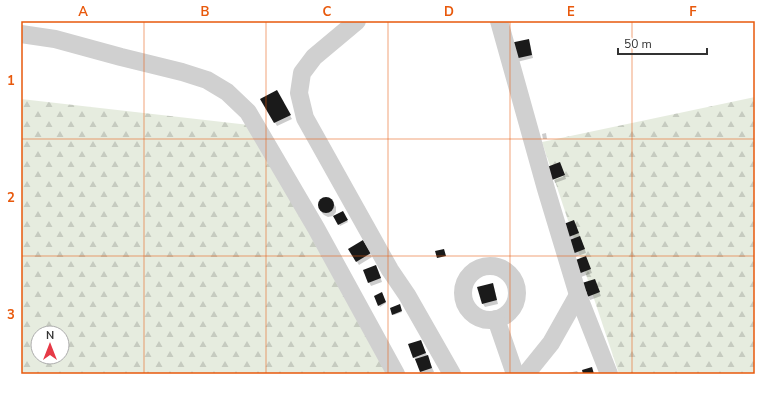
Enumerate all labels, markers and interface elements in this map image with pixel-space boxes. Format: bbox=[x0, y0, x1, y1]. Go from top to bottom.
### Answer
text: A bbox=[78, 3, 88, 21]
text: B bbox=[201, 3, 210, 21]
text: C bbox=[323, 3, 332, 21]
text: D bbox=[444, 3, 454, 21]
text: E bbox=[567, 3, 575, 21]
text: F bbox=[689, 3, 697, 21]
scale bar bbox=[618, 30, 707, 56]
text: 50 m bbox=[624, 36, 652, 52]
text: 1 bbox=[7, 72, 15, 90]
text: 2 bbox=[7, 189, 15, 207]
text: 3 bbox=[7, 306, 15, 324]
north arrow bbox=[30, 325, 70, 365]
text: N bbox=[46, 328, 54, 343]

